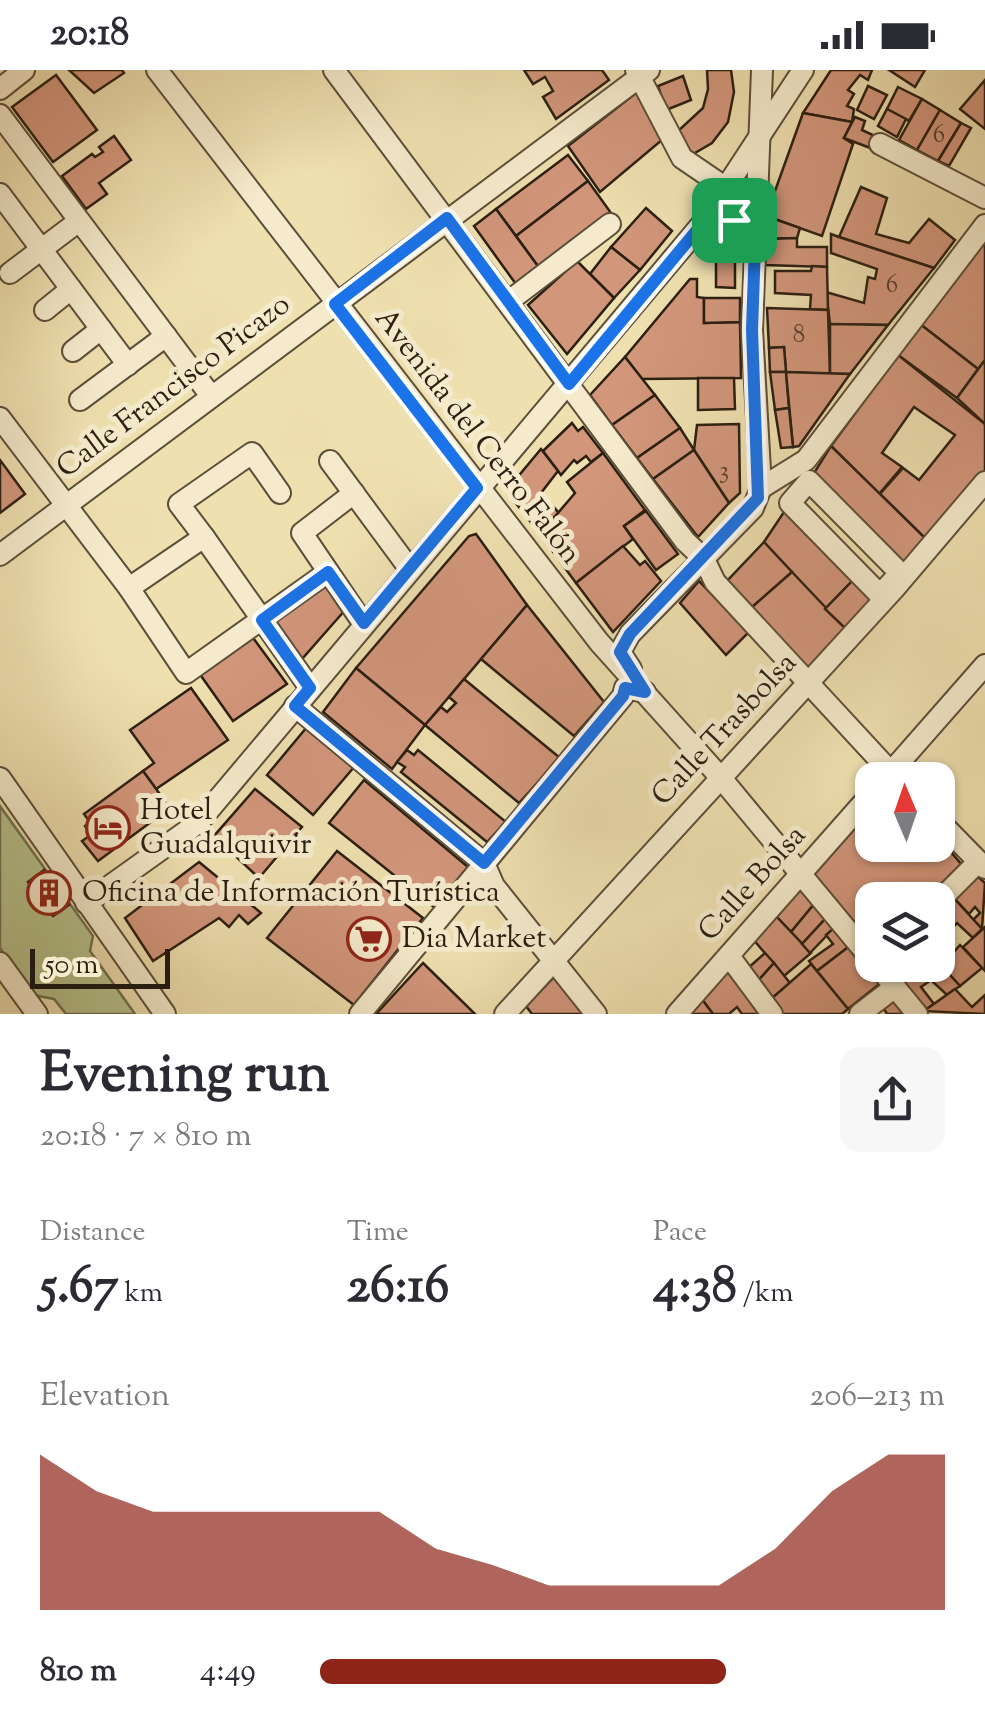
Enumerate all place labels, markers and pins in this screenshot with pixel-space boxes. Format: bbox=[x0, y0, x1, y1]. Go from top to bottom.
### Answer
pin bbox=[692, 178, 777, 263]
place label: Hotel Guadalquivir bbox=[140, 790, 312, 867]
hotel icon: Hotel Guadalquivir bbox=[85, 805, 131, 851]
building icon: Oficina de Información Turística bbox=[26, 870, 72, 916]
place label: Oficina de Información Turística bbox=[82, 872, 500, 915]
supermarket icon: Dia Market bbox=[346, 916, 392, 962]
place label: Dia Market bbox=[402, 918, 546, 961]

